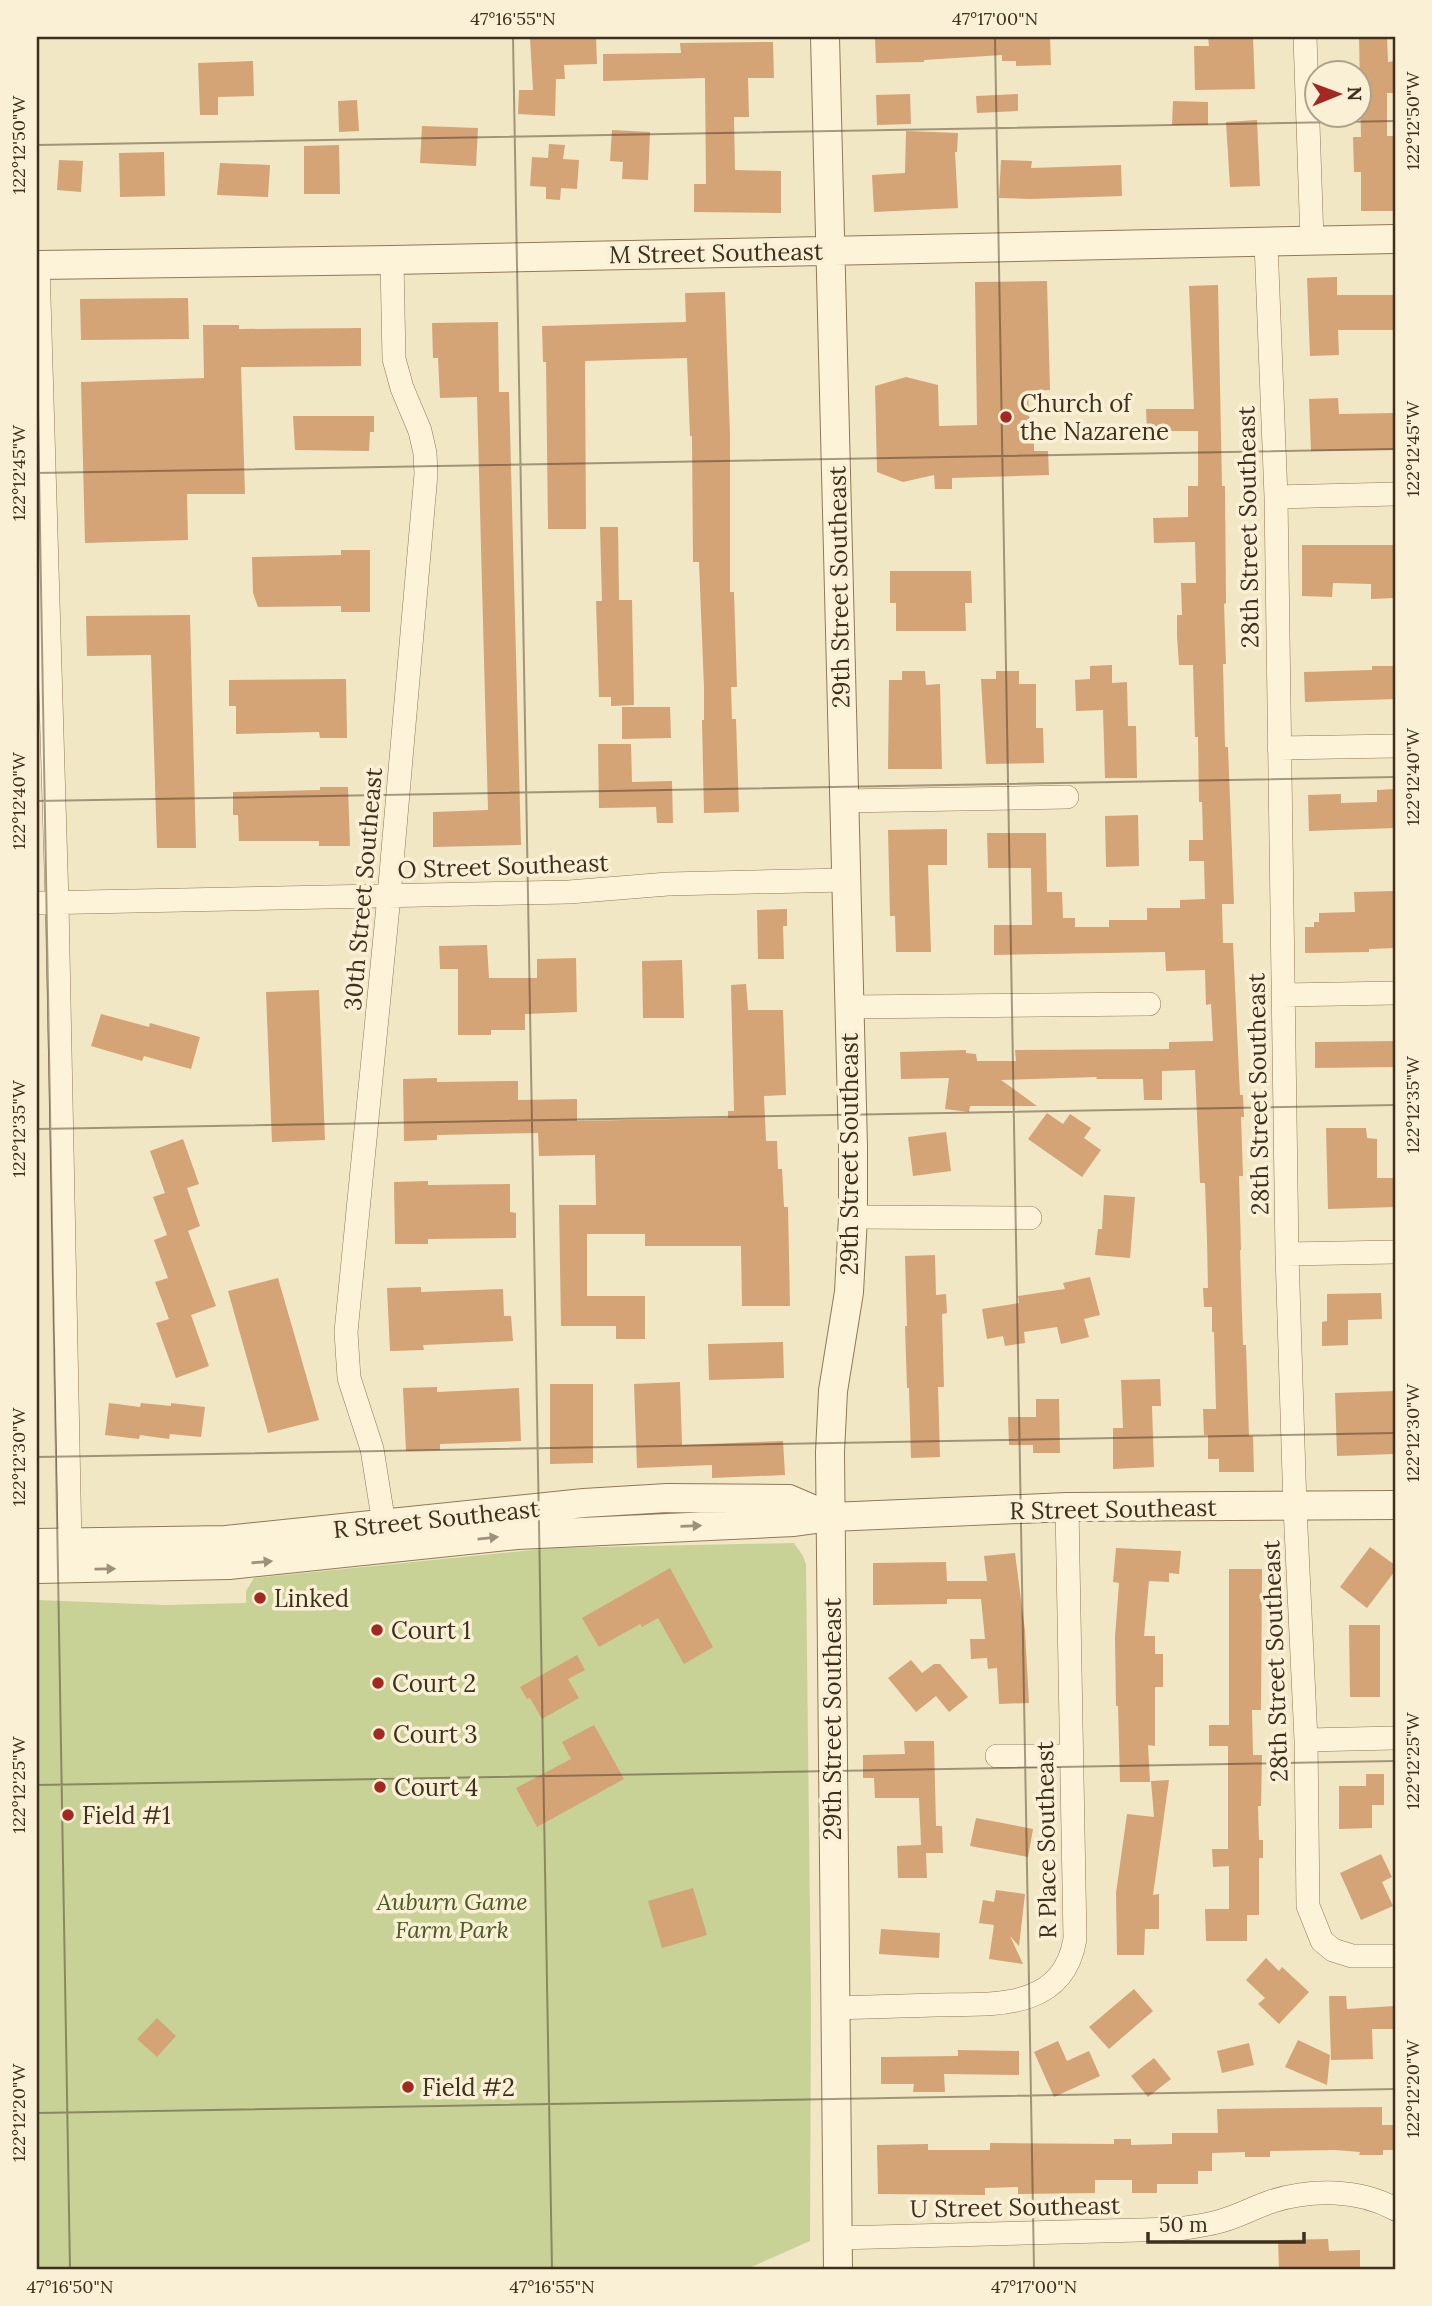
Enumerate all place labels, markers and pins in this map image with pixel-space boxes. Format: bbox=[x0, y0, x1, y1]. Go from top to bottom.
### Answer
place label: Church of the Nazarene bbox=[1020, 388, 1169, 447]
marker: Church of the Nazarene bbox=[998, 409, 1014, 425]
place label: Linked bbox=[274, 1583, 349, 1614]
marker: Linked bbox=[252, 1590, 268, 1606]
place label: Court 1 bbox=[391, 1615, 471, 1646]
marker: Court 1 bbox=[369, 1622, 385, 1638]
place label: Court 2 bbox=[392, 1668, 476, 1699]
marker: Court 2 bbox=[370, 1675, 386, 1691]
place label: Court 3 bbox=[393, 1719, 478, 1750]
marker: Court 3 bbox=[371, 1726, 387, 1742]
place label: Court 4 bbox=[394, 1772, 478, 1803]
marker: Court 4 bbox=[372, 1779, 388, 1795]
place label: Field #1 bbox=[82, 1800, 171, 1831]
marker: Field #1 bbox=[60, 1807, 76, 1823]
place label: Field #2 bbox=[422, 2072, 515, 2103]
marker: Field #2 bbox=[400, 2079, 416, 2095]

